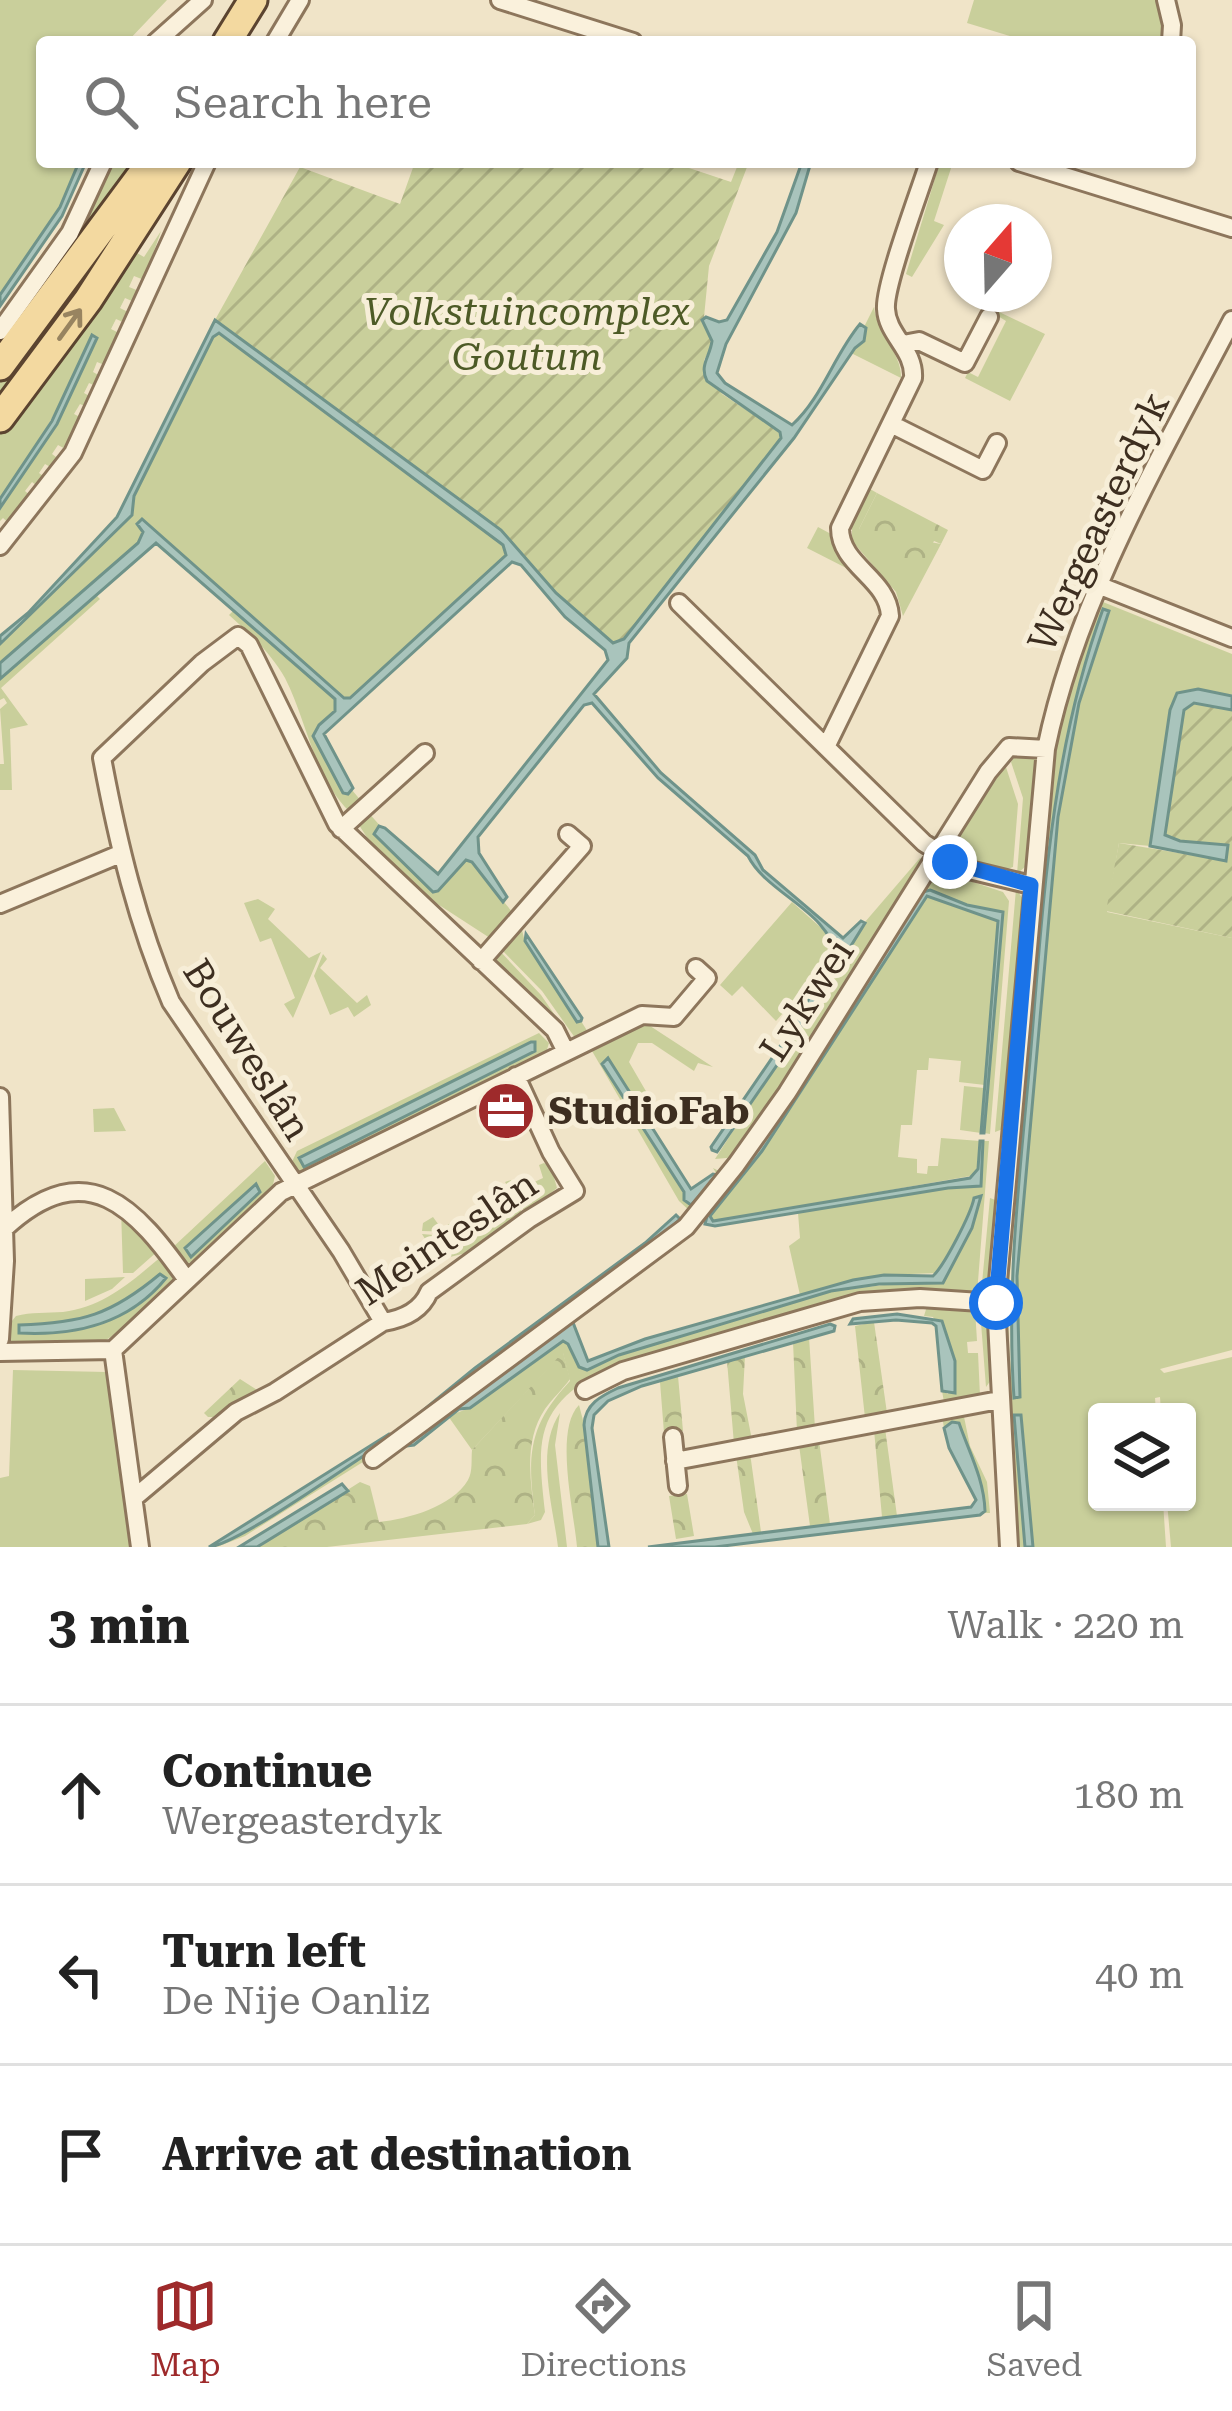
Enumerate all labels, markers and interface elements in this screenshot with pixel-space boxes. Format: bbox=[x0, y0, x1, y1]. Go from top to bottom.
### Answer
search box bbox=[36, 36, 1196, 168]
icon: search bbox=[78, 69, 144, 135]
text: Search here bbox=[174, 76, 432, 129]
north arrow bbox=[944, 204, 1052, 312]
park label: Volkstuincomplex Goutum bbox=[364, 289, 690, 380]
one-way arrow bbox=[57, 308, 82, 341]
street label: Wergeasterdyk bbox=[1019, 385, 1179, 659]
route end bbox=[923, 835, 977, 889]
street label: Lykwei bbox=[751, 930, 863, 1070]
street label: Bouweslân bbox=[173, 951, 321, 1149]
office icon: StudioFab bbox=[475, 1080, 537, 1142]
place label: StudioFab bbox=[548, 1088, 750, 1134]
street label: Meinteslân bbox=[348, 1161, 546, 1315]
route start bbox=[969, 1276, 1023, 1330]
map controls bbox=[1088, 1403, 1196, 1511]
button: layers bbox=[1088, 1403, 1196, 1511]
text: 3 min bbox=[48, 1596, 190, 1655]
text: Walk · 220 m bbox=[948, 1602, 1184, 1648]
text: Continue bbox=[162, 1745, 373, 1798]
icon: ahead bbox=[48, 1762, 114, 1828]
text: 180 m bbox=[1073, 1772, 1184, 1818]
text: Wergeasterdyk bbox=[162, 1798, 443, 1844]
text: Turn left bbox=[162, 1925, 366, 1978]
icon: left bbox=[48, 1942, 114, 2008]
text: 40 m bbox=[1095, 1952, 1184, 1998]
text: De Nije Oanliz bbox=[162, 1978, 430, 2024]
icon: arrive bbox=[48, 2122, 114, 2188]
text: Arrive at destination bbox=[162, 2128, 631, 2181]
tab: Map bbox=[150, 2273, 221, 2384]
tab: Directions bbox=[520, 2273, 686, 2384]
tab: Saved bbox=[986, 2273, 1082, 2384]

